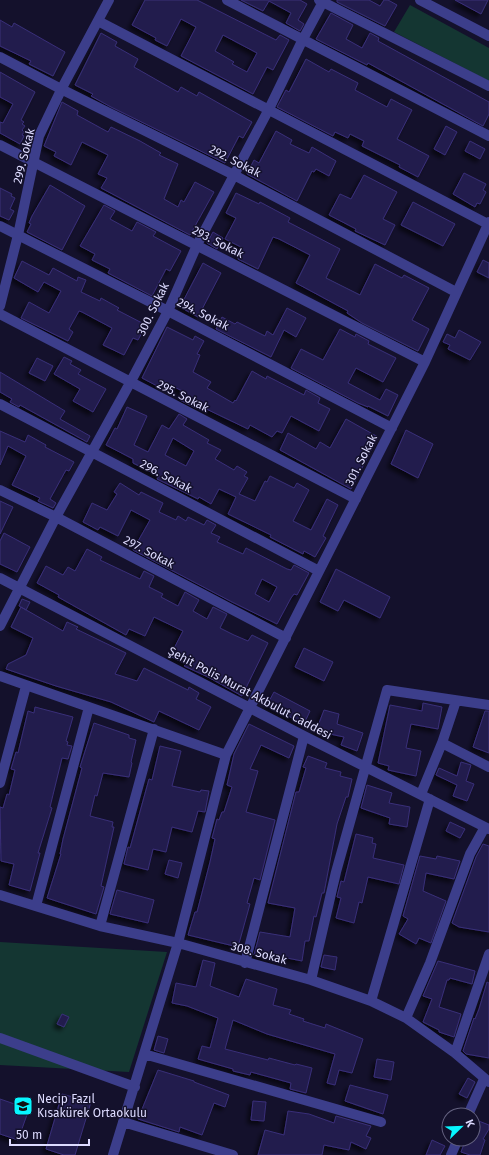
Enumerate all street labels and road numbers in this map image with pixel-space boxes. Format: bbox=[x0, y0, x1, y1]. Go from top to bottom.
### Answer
street label: 299. Sokak bbox=[10, 126, 38, 185]
street label: 292. Sokak bbox=[207, 142, 264, 180]
street label: 293. Sokak bbox=[190, 223, 247, 261]
street label: 300. Sokak bbox=[134, 279, 172, 338]
street label: 294. Sokak bbox=[175, 295, 232, 333]
street label: 295. Sokak bbox=[155, 377, 212, 415]
street label: 301. Sokak bbox=[342, 431, 380, 488]
street label: 296. Sokak bbox=[138, 456, 195, 496]
street label: 297. Sokak bbox=[121, 533, 178, 572]
street label: Şehit Polis Murat Akbulut Caddesi bbox=[166, 644, 334, 742]
street label: 308. Sokak bbox=[229, 939, 289, 967]

